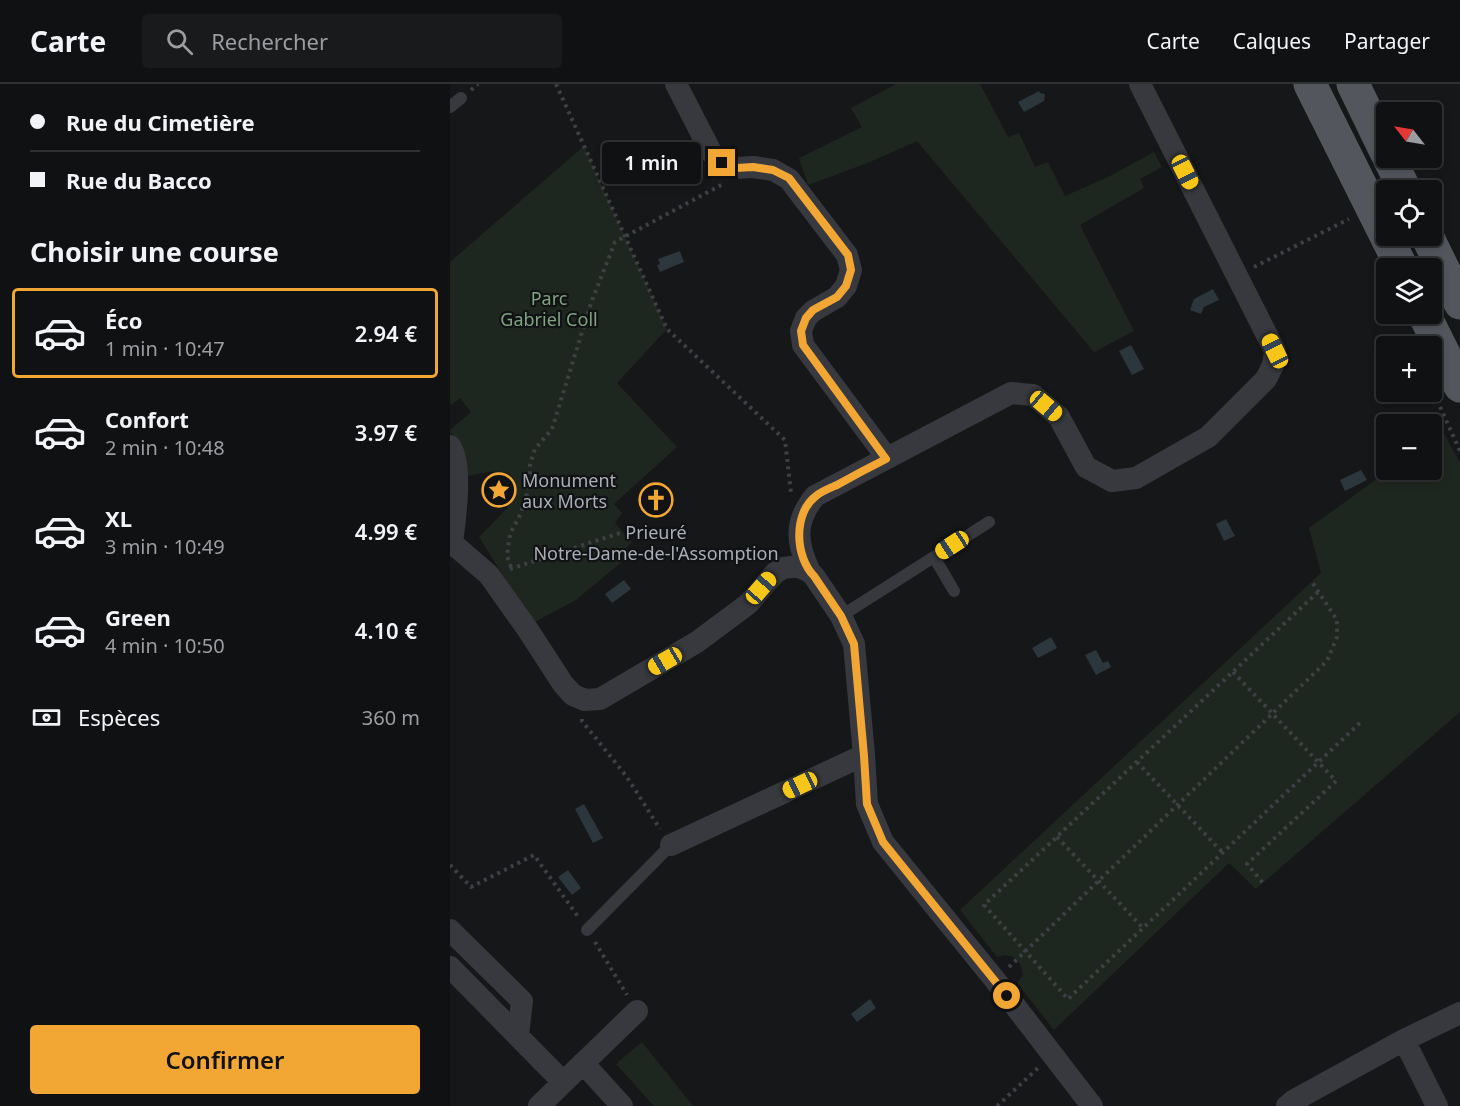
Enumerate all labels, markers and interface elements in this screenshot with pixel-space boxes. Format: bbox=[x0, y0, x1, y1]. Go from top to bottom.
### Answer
search box bbox=[142, 14, 562, 68]
text: Carte bbox=[30, 22, 106, 60]
icon: search bbox=[163, 25, 196, 58]
text: Rechercher bbox=[211, 26, 328, 56]
text: Carte bbox=[1147, 27, 1200, 55]
text: Calques bbox=[1233, 27, 1311, 55]
text: Partager bbox=[1344, 27, 1430, 55]
north arrow bbox=[1376, 102, 1442, 168]
map controls bbox=[1376, 102, 1442, 480]
text: Rue du Cimetière bbox=[66, 107, 255, 137]
callout: 1 min bbox=[602, 142, 701, 184]
text: 1 min bbox=[624, 149, 679, 176]
route end bbox=[708, 149, 735, 176]
car bbox=[1169, 152, 1201, 192]
text: Rue du Bacco bbox=[66, 165, 212, 195]
button: locate bbox=[1376, 180, 1442, 246]
text: Choisir une course bbox=[30, 233, 279, 270]
button: layers bbox=[1376, 258, 1442, 324]
park label: Parc Gabriel Coll bbox=[500, 286, 598, 331]
text: Éco bbox=[105, 305, 142, 335]
icon: car bbox=[33, 306, 87, 360]
text: 2.94 € bbox=[355, 318, 417, 348]
car bbox=[1259, 331, 1291, 371]
text: 1 min · 10:47 bbox=[105, 335, 225, 362]
button: + bbox=[1376, 336, 1442, 402]
car bbox=[1026, 388, 1066, 424]
text: Confort bbox=[105, 404, 189, 434]
icon: car bbox=[33, 405, 87, 459]
button: − bbox=[1376, 414, 1442, 480]
text: 3.97 € bbox=[355, 417, 417, 447]
text: 2 min · 10:48 bbox=[105, 434, 225, 461]
place label: Monument aux Morts bbox=[522, 468, 617, 513]
place icon: Monument aux Morts bbox=[481, 472, 517, 508]
church icon: Prieuré Notre-Dame-de-l'Assomption bbox=[638, 482, 674, 518]
text: XL bbox=[105, 503, 132, 533]
icon: car bbox=[33, 504, 87, 558]
text: 4.99 € bbox=[355, 516, 417, 546]
place label: Prieuré Notre-Dame-de-l'Assomption bbox=[533, 520, 779, 565]
car bbox=[932, 528, 972, 562]
text: 3 min · 10:49 bbox=[105, 533, 225, 560]
car bbox=[742, 569, 780, 607]
text: Green bbox=[105, 602, 171, 632]
icon: car bbox=[33, 603, 87, 657]
text: 4.10 € bbox=[355, 615, 417, 645]
text: 4 min · 10:50 bbox=[105, 632, 225, 659]
car bbox=[645, 644, 685, 678]
icon: cash bbox=[30, 701, 63, 734]
text: Espèces bbox=[78, 702, 160, 732]
text: 360 m bbox=[362, 704, 420, 731]
car bbox=[780, 769, 820, 801]
route start bbox=[993, 982, 1020, 1009]
button: Confirmer bbox=[30, 1025, 420, 1094]

